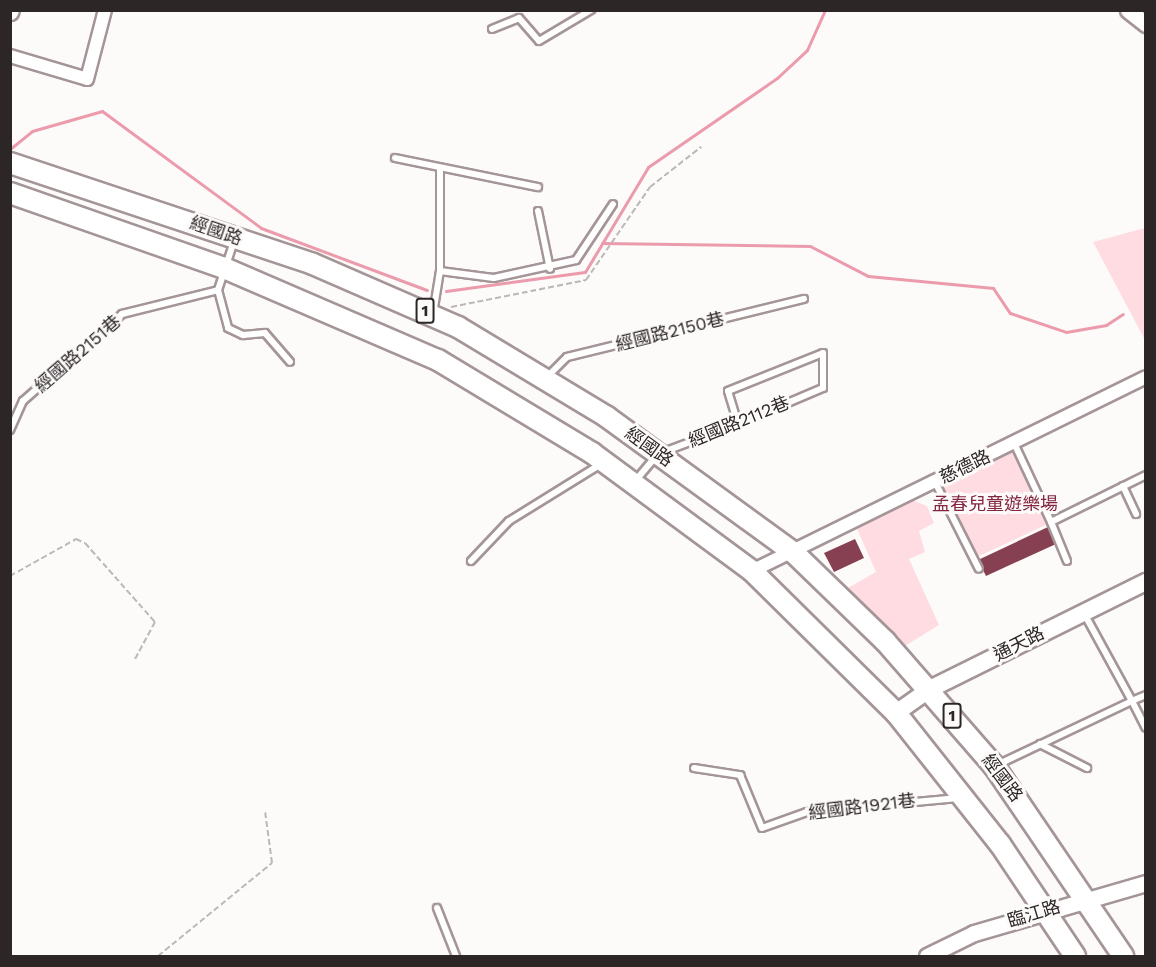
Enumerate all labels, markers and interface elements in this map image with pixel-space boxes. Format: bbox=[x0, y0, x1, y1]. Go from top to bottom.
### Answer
street label: 經國路 bbox=[187, 212, 245, 250]
road number: 1 bbox=[414, 298, 436, 324]
street label: 經國路2150巷 bbox=[613, 308, 727, 356]
street label: 經國路2151巷 bbox=[31, 311, 125, 397]
street label: 經國路2112巷 bbox=[685, 392, 793, 452]
street label: 經國路 bbox=[621, 422, 677, 472]
street label: 慈德路 bbox=[936, 445, 994, 489]
park label: 孟春兒童遊樂場 bbox=[932, 493, 1058, 515]
street label: 通天路 bbox=[990, 622, 1048, 666]
road number: 1 bbox=[942, 703, 962, 729]
street label: 經國路 bbox=[977, 750, 1027, 806]
street label: 經國路1921巷 bbox=[807, 790, 917, 824]
street label: 臨江路 bbox=[1005, 896, 1063, 932]

